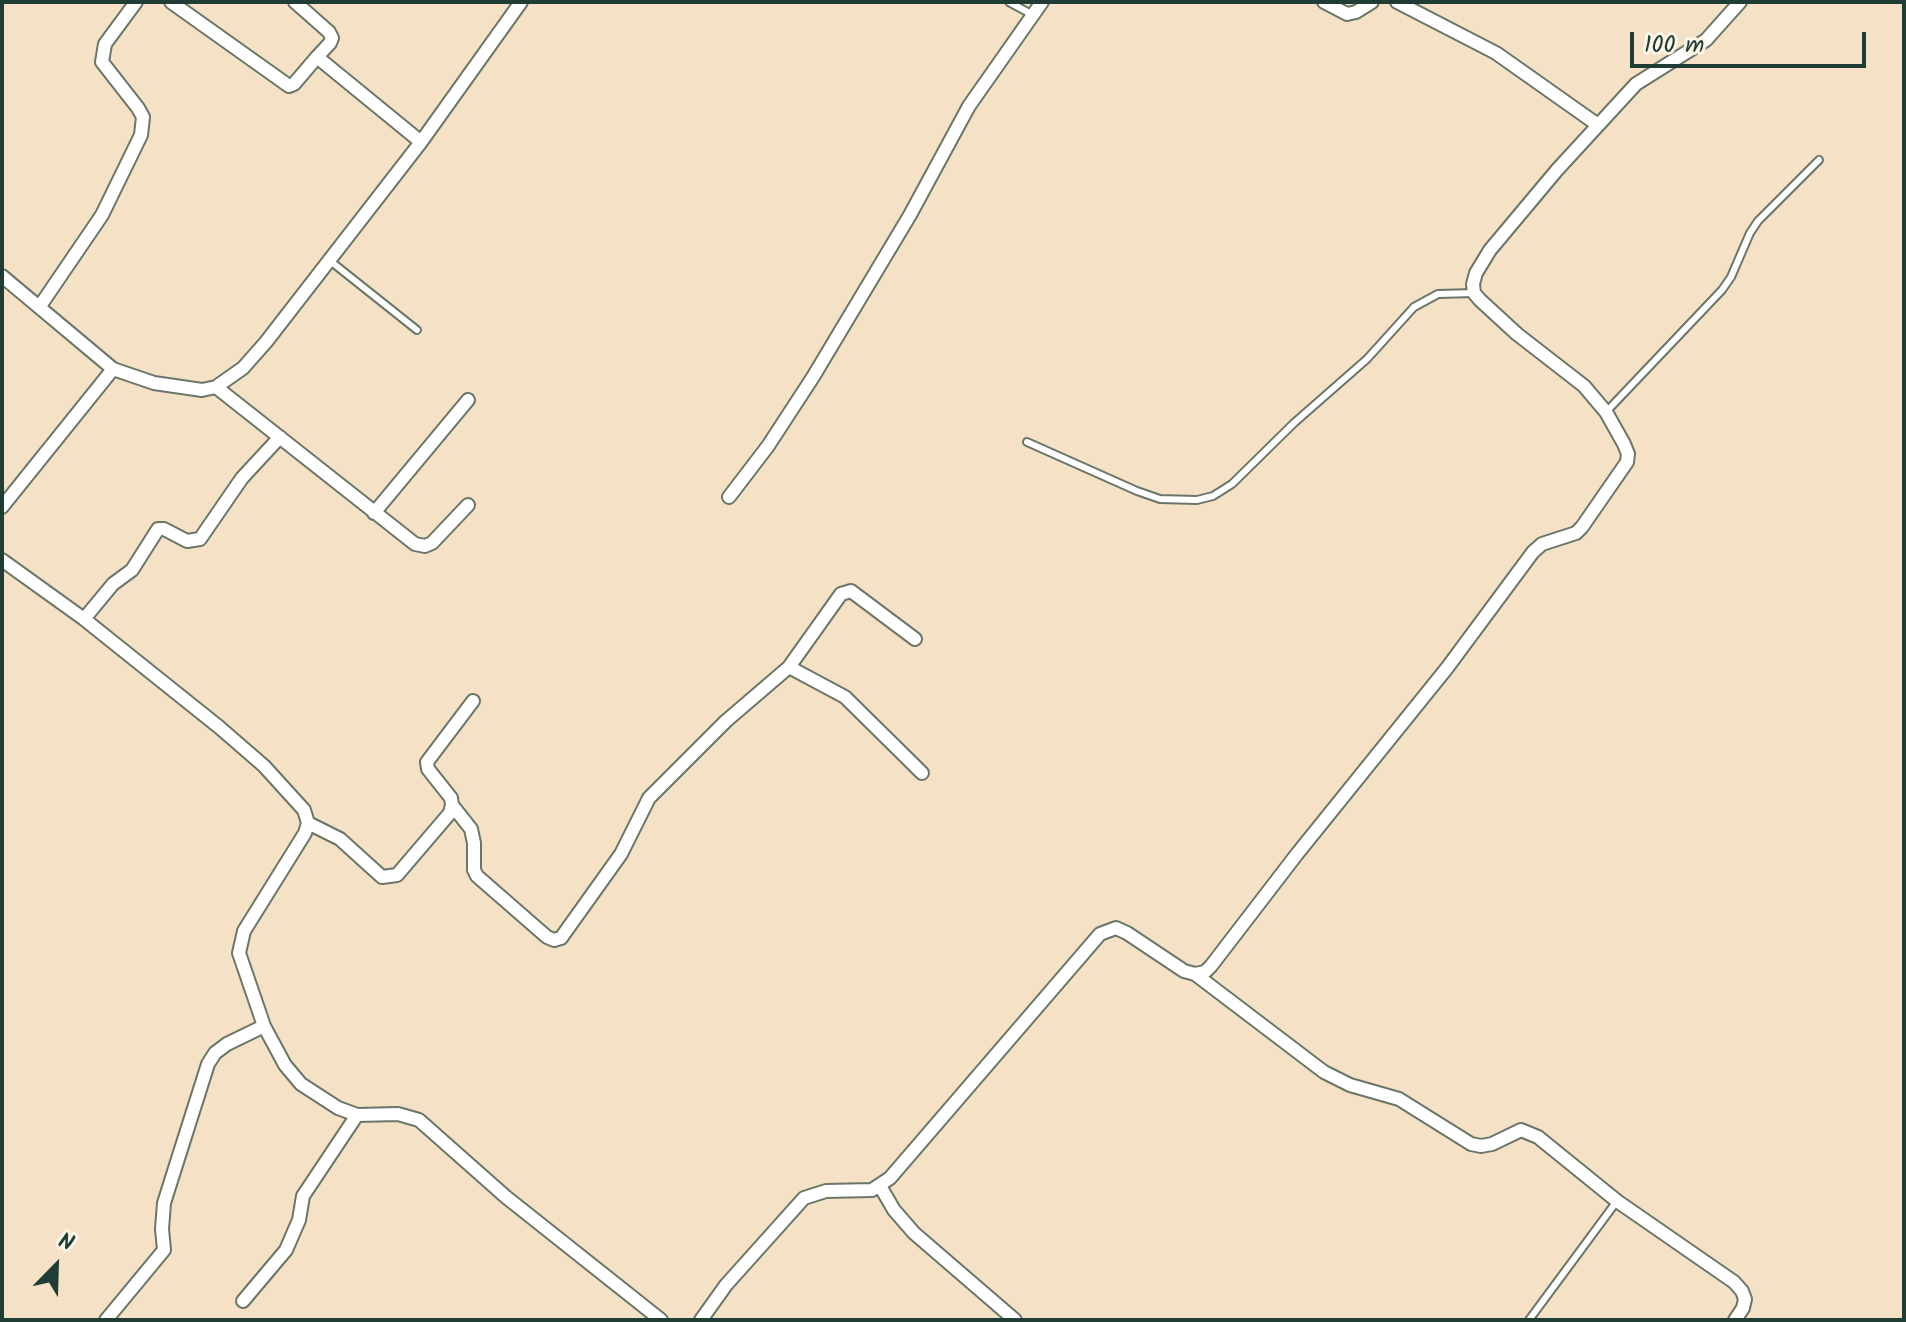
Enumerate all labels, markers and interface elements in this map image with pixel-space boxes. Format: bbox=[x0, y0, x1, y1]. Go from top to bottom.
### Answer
scale bar bbox=[1634, 16, 1870, 66]
text: 100 m bbox=[1644, 26, 1704, 65]
text: N bbox=[52, 1225, 79, 1262]
north arrow bbox=[16, 1226, 96, 1306]

